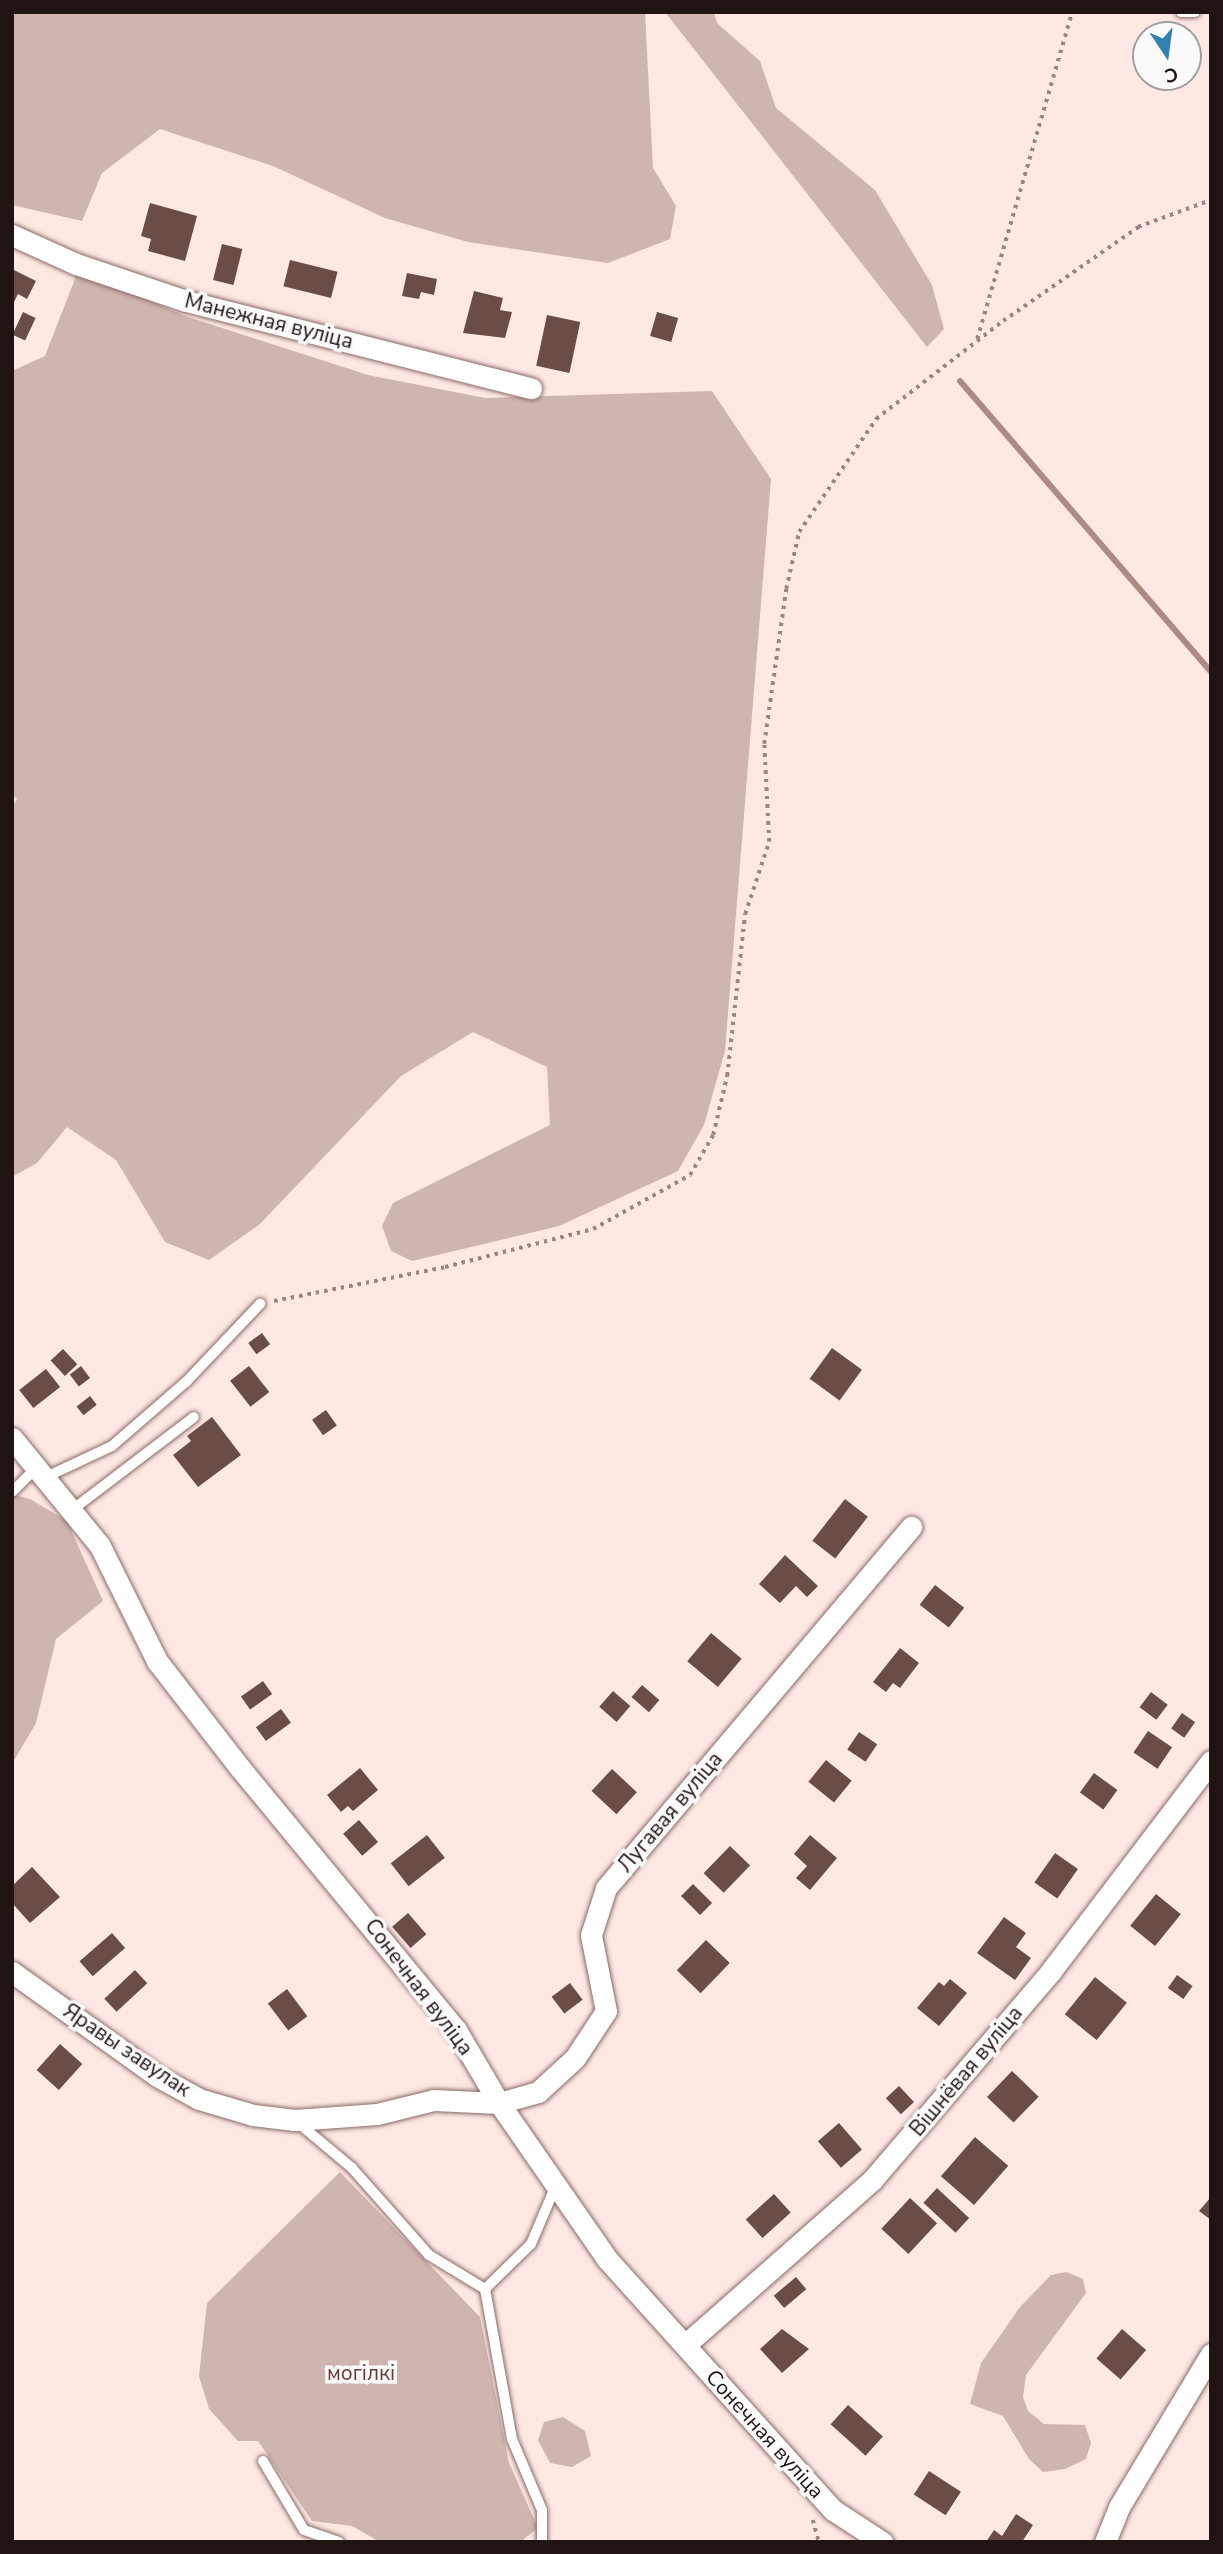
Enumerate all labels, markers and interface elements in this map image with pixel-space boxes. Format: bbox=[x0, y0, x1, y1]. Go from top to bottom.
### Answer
north arrow bbox=[1132, 21, 1202, 91]
text: С bbox=[1162, 60, 1180, 89]
street label: Манежная вуліца bbox=[182, 288, 356, 354]
street label: Лугавая вуліца bbox=[612, 1747, 728, 1877]
street label: Сонечная вуліца bbox=[359, 1914, 479, 2060]
street label: Яравы завулак bbox=[59, 1998, 195, 2102]
street label: Вішнёвая вуліца bbox=[904, 2001, 1028, 2141]
park label: могілкі bbox=[327, 2360, 395, 2386]
street label: Сонечная вуліца bbox=[701, 2365, 829, 2503]

